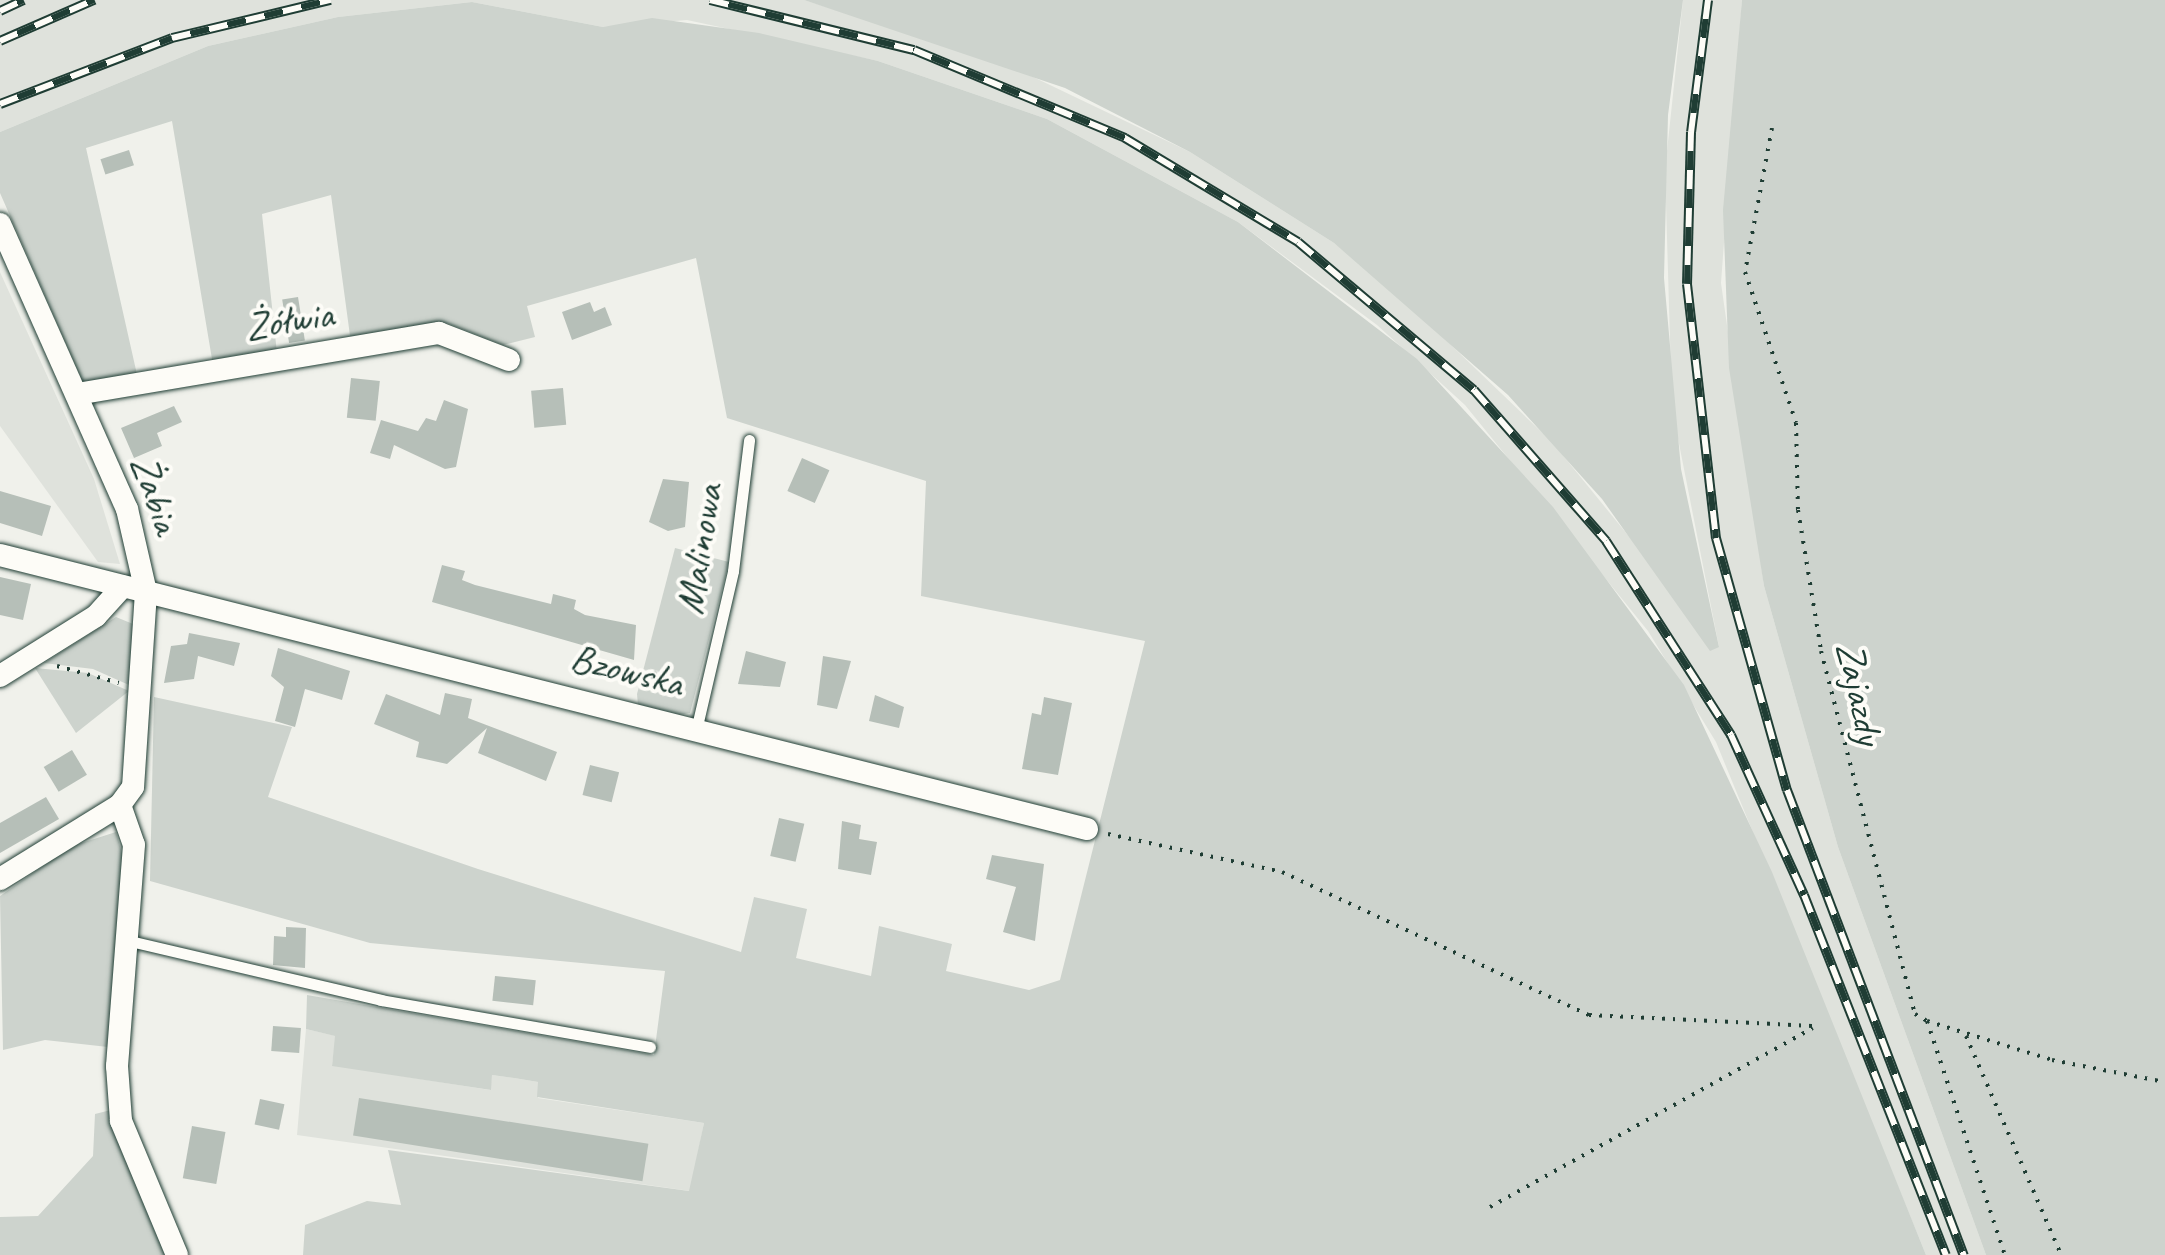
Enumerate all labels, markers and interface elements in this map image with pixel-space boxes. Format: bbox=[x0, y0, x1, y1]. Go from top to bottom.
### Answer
street label: Żółwia bbox=[241, 289, 337, 351]
street label: Żabia bbox=[120, 449, 192, 539]
street label: Malinowa bbox=[665, 481, 733, 617]
street label: Bzowska bbox=[566, 633, 688, 707]
street label: Zajazdy bbox=[1826, 637, 1894, 749]

